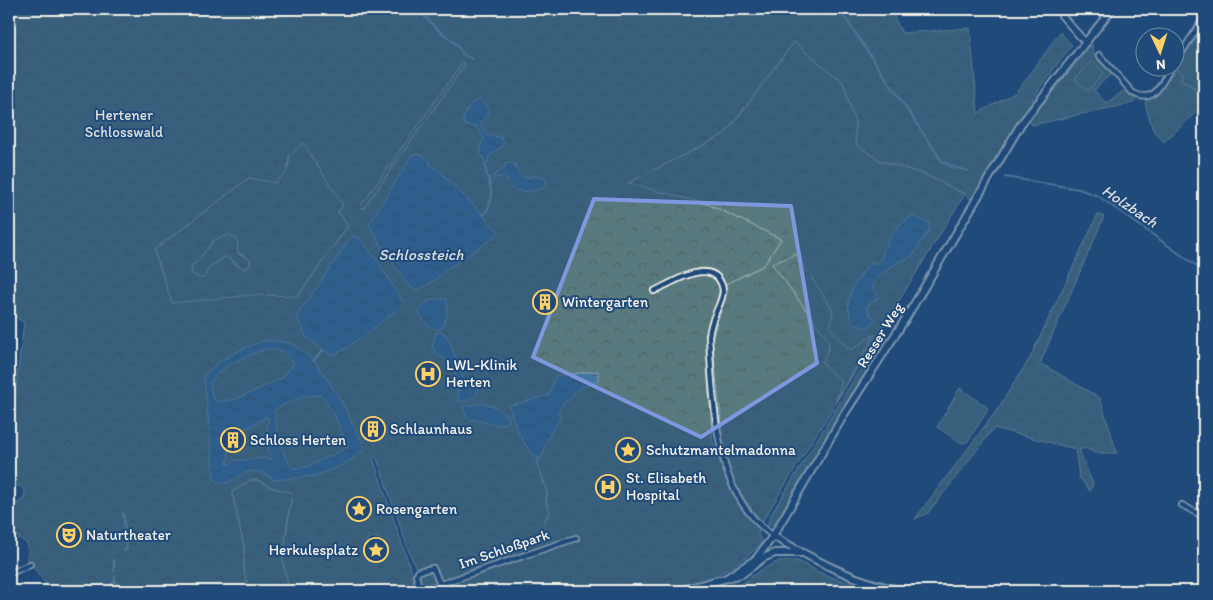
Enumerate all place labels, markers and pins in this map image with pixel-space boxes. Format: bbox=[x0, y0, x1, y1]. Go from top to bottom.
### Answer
building icon: Wintergarten bbox=[532, 289, 558, 315]
place label: Wintergarten bbox=[562, 293, 649, 311]
place label: LWL-Klinik Herten bbox=[446, 356, 517, 391]
hospital icon: LWL-Klinik Herten bbox=[415, 361, 441, 387]
building icon: Schlaunhaus bbox=[360, 416, 386, 442]
place label: Schlaunhaus bbox=[390, 420, 473, 438]
building icon: Schloss Herten bbox=[220, 427, 246, 453]
place label: Schloss Herten bbox=[250, 431, 346, 449]
place icon: Schutzmantelmadonna bbox=[615, 437, 641, 463]
place label: Schutzmantelmadonna bbox=[646, 441, 796, 459]
place label: St. Elisabeth Hospital bbox=[626, 469, 706, 504]
hospital icon: St. Elisabeth Hospital bbox=[595, 474, 621, 500]
place icon: Rosengarten bbox=[346, 496, 372, 522]
place label: Rosengarten bbox=[376, 500, 458, 518]
theatre icon: Naturtheater bbox=[56, 522, 82, 548]
place label: Naturtheater bbox=[86, 526, 171, 544]
place icon: Herkulesplatz bbox=[363, 537, 389, 563]
place label: Herkulesplatz bbox=[269, 541, 358, 559]

